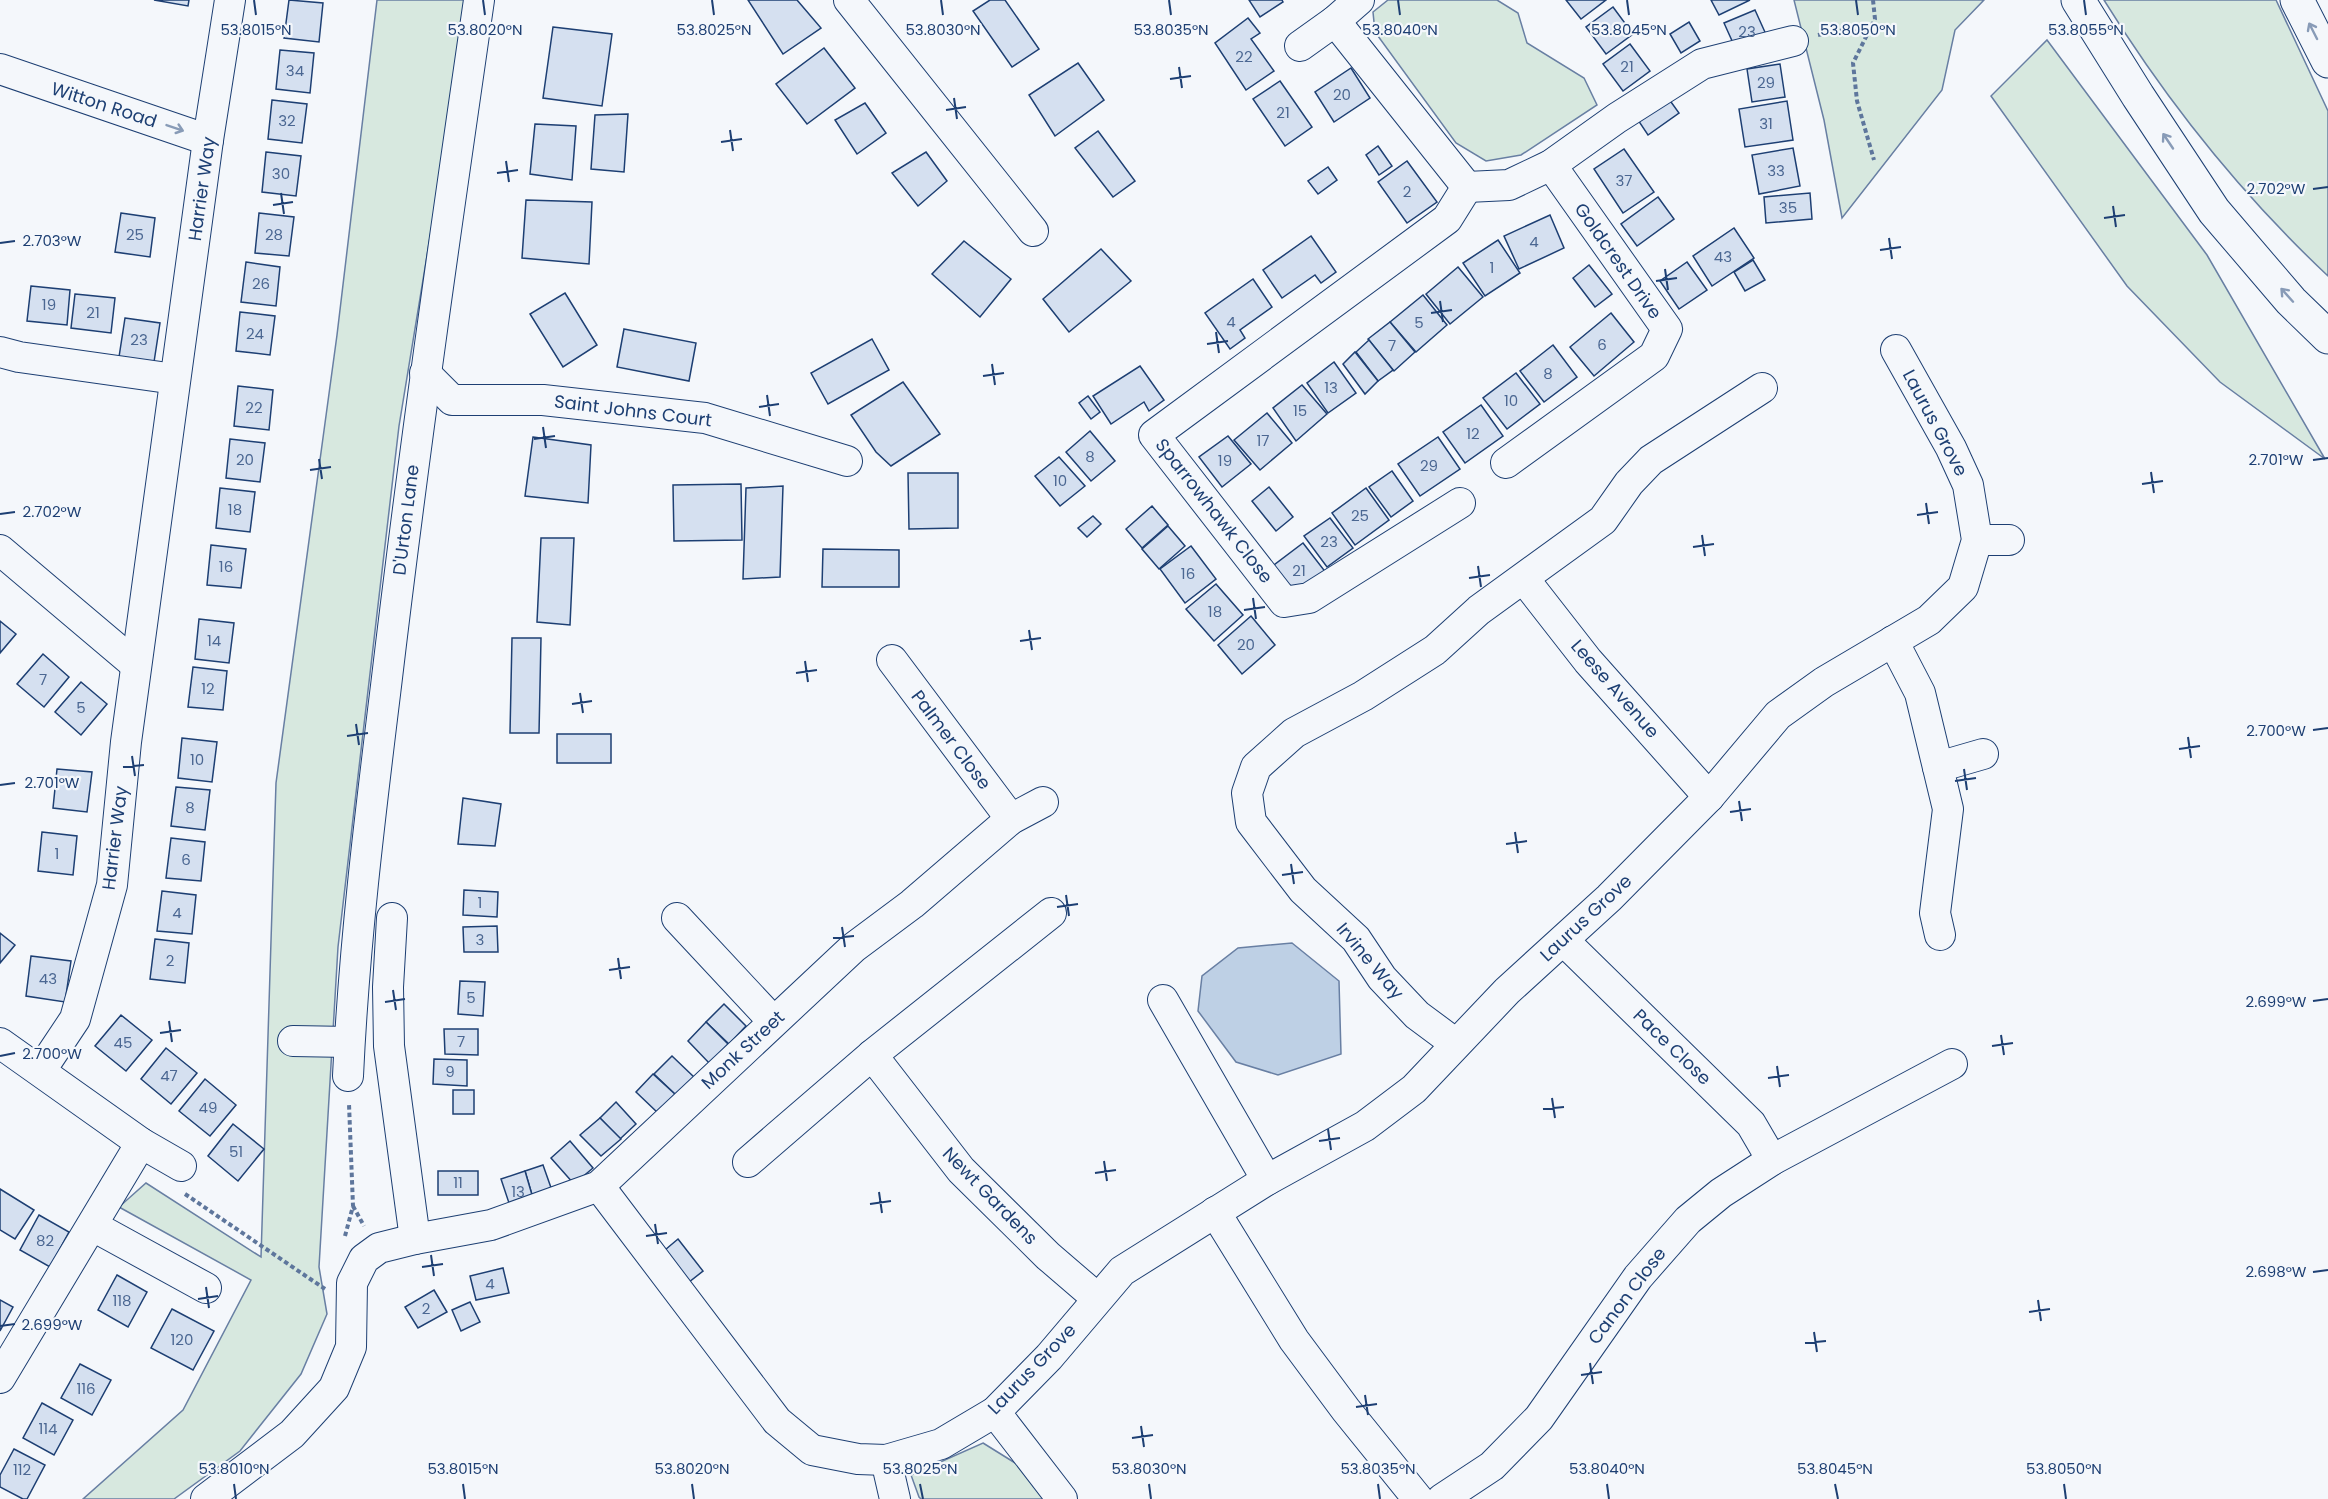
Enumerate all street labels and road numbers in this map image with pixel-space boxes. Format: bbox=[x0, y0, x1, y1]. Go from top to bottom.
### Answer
street label: Witton Road bbox=[48, 76, 160, 133]
street label: Harrier Way bbox=[182, 135, 221, 243]
street label: Goldcrest Drive bbox=[1569, 198, 1668, 324]
street label: Laurus Grove bbox=[1897, 365, 1974, 480]
street label: Saint Johns Court bbox=[553, 388, 713, 433]
street label: Sparrowhawk Close bbox=[1150, 433, 1279, 588]
street label: D'Urton Lane bbox=[386, 463, 425, 577]
street label: Leese Avenue bbox=[1566, 634, 1665, 743]
street label: Palmer Close bbox=[906, 685, 997, 795]
street label: Harrier Way bbox=[96, 784, 133, 892]
street label: Laurus Grove bbox=[1534, 868, 1637, 967]
street label: Irvine Way bbox=[1331, 917, 1410, 1004]
street label: Pace Close bbox=[1628, 1003, 1717, 1090]
street label: Monk Street bbox=[696, 1005, 790, 1095]
street label: Newt Gardens bbox=[937, 1141, 1043, 1250]
street label: Canon Close bbox=[1582, 1242, 1671, 1349]
street label: Laurus Grove bbox=[982, 1318, 1081, 1420]

